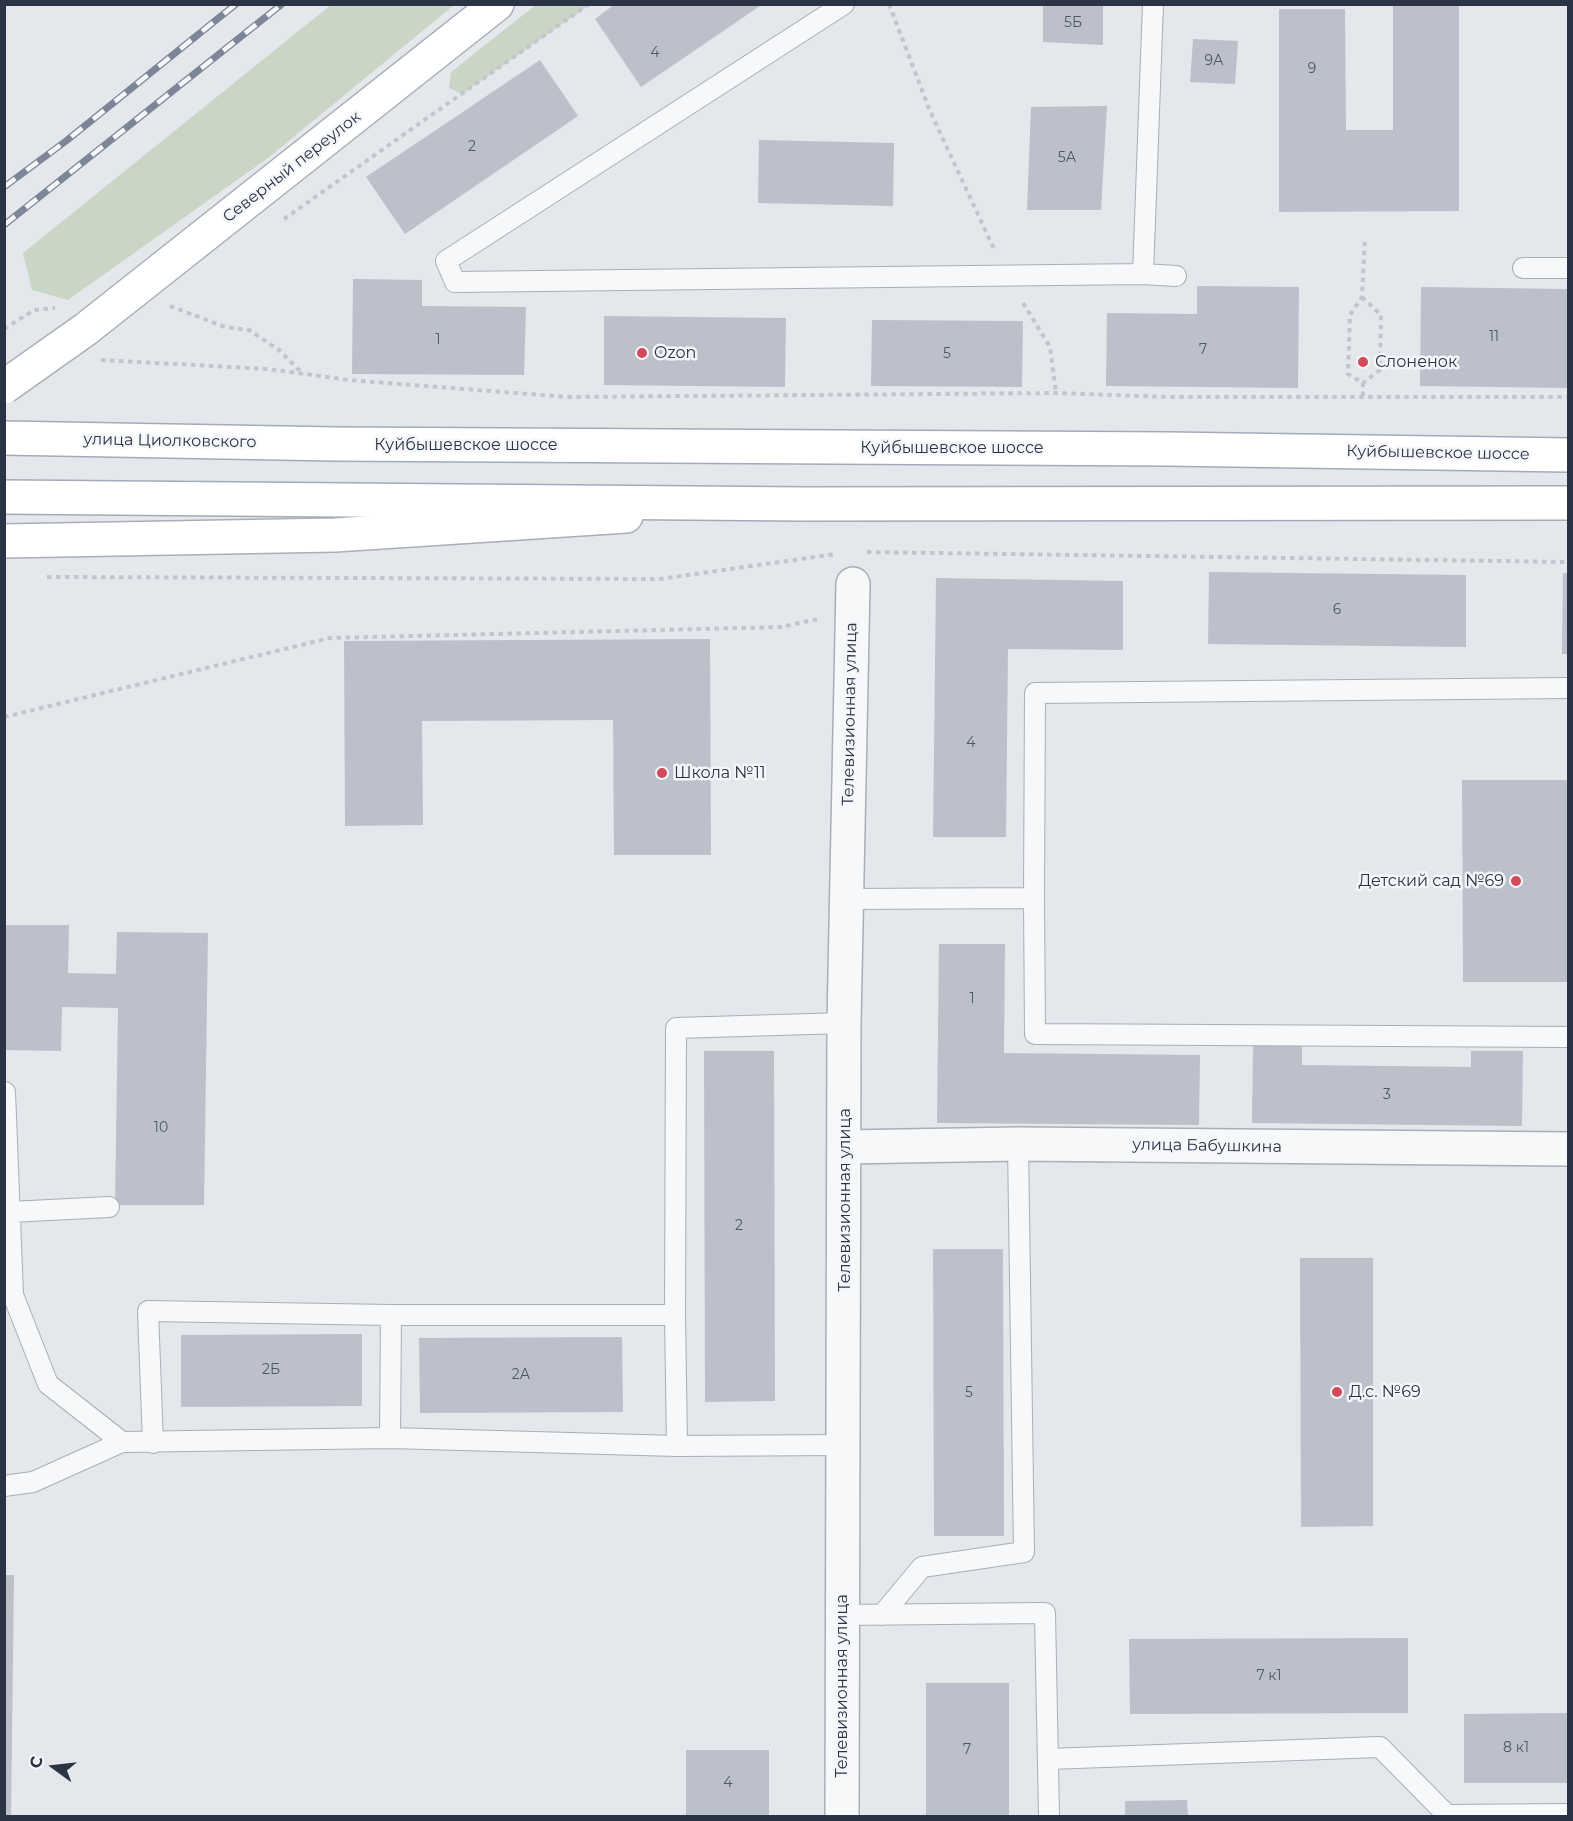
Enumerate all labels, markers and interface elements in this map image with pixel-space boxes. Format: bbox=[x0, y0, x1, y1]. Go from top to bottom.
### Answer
house number: 5Б bbox=[1064, 15, 1082, 31]
house number: 4 bbox=[650, 45, 660, 61]
house number: 9А bbox=[1205, 53, 1223, 69]
house number: 9 bbox=[1308, 61, 1316, 77]
street label: Северный переулок bbox=[219, 107, 365, 227]
house number: 2 bbox=[468, 139, 476, 155]
house number: 5А bbox=[1058, 150, 1076, 166]
house number: 11 bbox=[1489, 329, 1499, 345]
house number: 1 bbox=[435, 332, 441, 348]
house number: 7 bbox=[1199, 342, 1207, 358]
place label: Ozon bbox=[654, 343, 696, 363]
marker: Ozon bbox=[635, 346, 649, 360]
house number: 5 bbox=[943, 346, 951, 362]
place label: Слоненок bbox=[1375, 352, 1457, 372]
marker: Слоненок bbox=[1356, 355, 1370, 369]
street label: улица Циолковского bbox=[83, 430, 257, 452]
street label: Куйбышевское шоссе bbox=[374, 435, 558, 455]
street label: Куйбышевское шоссе bbox=[860, 438, 1044, 458]
street label: Куйбышевское шоссе bbox=[1346, 442, 1530, 464]
house number: 6 bbox=[1333, 602, 1341, 618]
street label: Телевизионная улица bbox=[839, 622, 861, 806]
house number: 4 bbox=[966, 735, 976, 751]
place label: Школа №11 bbox=[674, 763, 765, 783]
marker: Школа №11 bbox=[655, 766, 669, 780]
place label: Детский сад №69 bbox=[1359, 871, 1504, 891]
marker: Детский сад №69 bbox=[1509, 874, 1523, 888]
house number: 1 bbox=[969, 991, 975, 1007]
house number: 3 bbox=[1383, 1087, 1391, 1103]
street label: Телевизионная улица bbox=[835, 1108, 855, 1292]
house number: 10 bbox=[154, 1120, 168, 1136]
street label: улица Бабушкина bbox=[1132, 1135, 1282, 1157]
house number: 2 bbox=[735, 1218, 743, 1234]
house number: 2Б bbox=[262, 1362, 280, 1378]
house number: 2А bbox=[512, 1367, 530, 1383]
place label: Д.с. №69 bbox=[1349, 1382, 1421, 1402]
house number: 5 bbox=[965, 1385, 973, 1401]
marker: Д.с. №69 bbox=[1330, 1385, 1344, 1399]
street label: Телевизионная улица bbox=[832, 1594, 852, 1778]
house number: 7 к1 bbox=[1256, 1668, 1282, 1684]
north arrow bbox=[24, 1737, 84, 1797]
house number: 8 к1 bbox=[1503, 1740, 1529, 1756]
house number: 7 bbox=[963, 1742, 971, 1758]
text: С bbox=[25, 1754, 47, 1770]
house number: 4 bbox=[723, 1775, 733, 1791]

